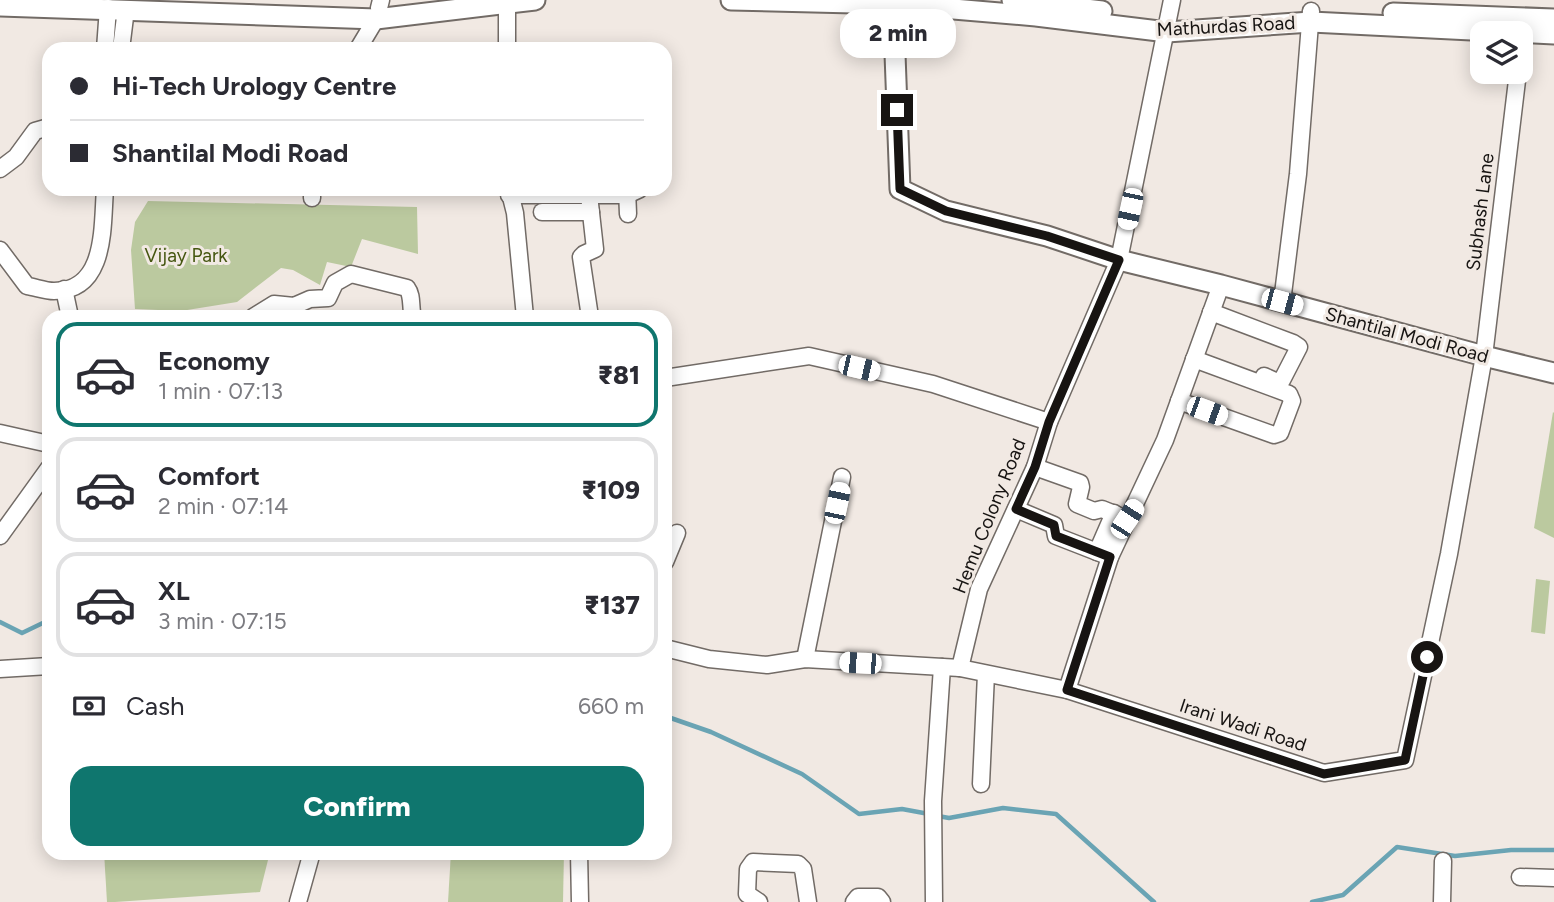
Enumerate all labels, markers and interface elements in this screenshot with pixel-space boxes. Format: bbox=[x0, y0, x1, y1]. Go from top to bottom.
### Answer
callout: 2 min bbox=[839, 8, 955, 57]
street label: Mathurdas Road bbox=[1156, 11, 1296, 41]
text: 2 min bbox=[869, 19, 927, 47]
map controls bbox=[1470, 21, 1533, 84]
button: layers bbox=[1470, 21, 1533, 84]
text: Hi-Tech Urology Centre bbox=[112, 70, 396, 102]
route end bbox=[881, 94, 913, 126]
text: Shantilal Modi Road bbox=[112, 137, 348, 169]
street label: Subhash Lane bbox=[1461, 152, 1499, 272]
car bbox=[1116, 186, 1145, 232]
park label: Vijay Park bbox=[144, 244, 228, 267]
car bbox=[1259, 286, 1306, 318]
street label: Shantilal Modi Road bbox=[1323, 302, 1491, 368]
icon: car bbox=[74, 343, 137, 406]
text: Economy bbox=[158, 345, 270, 377]
car bbox=[837, 353, 882, 383]
text: ₹81 bbox=[598, 359, 640, 391]
text: 1 min · 07:13 bbox=[158, 377, 283, 405]
car bbox=[1184, 394, 1231, 428]
street label: Hemu Colony Road bbox=[947, 435, 1031, 597]
icon: car bbox=[74, 458, 137, 521]
text: Comfort bbox=[158, 460, 260, 492]
text: ₹109 bbox=[581, 474, 640, 506]
car bbox=[823, 480, 852, 526]
text: 2 min · 07:14 bbox=[158, 492, 288, 520]
car bbox=[1107, 496, 1148, 542]
icon: car bbox=[74, 573, 137, 636]
text: XL bbox=[158, 575, 190, 607]
text: ₹137 bbox=[584, 589, 640, 621]
text: 3 min · 07:15 bbox=[158, 607, 287, 635]
route start bbox=[1411, 641, 1443, 673]
car bbox=[839, 651, 882, 675]
icon: cash bbox=[70, 687, 108, 725]
text: Cash bbox=[126, 690, 185, 722]
text: 660 m bbox=[578, 692, 644, 720]
street label: Irani Wadi Road bbox=[1177, 694, 1309, 756]
button: Confirm bbox=[70, 766, 644, 846]

